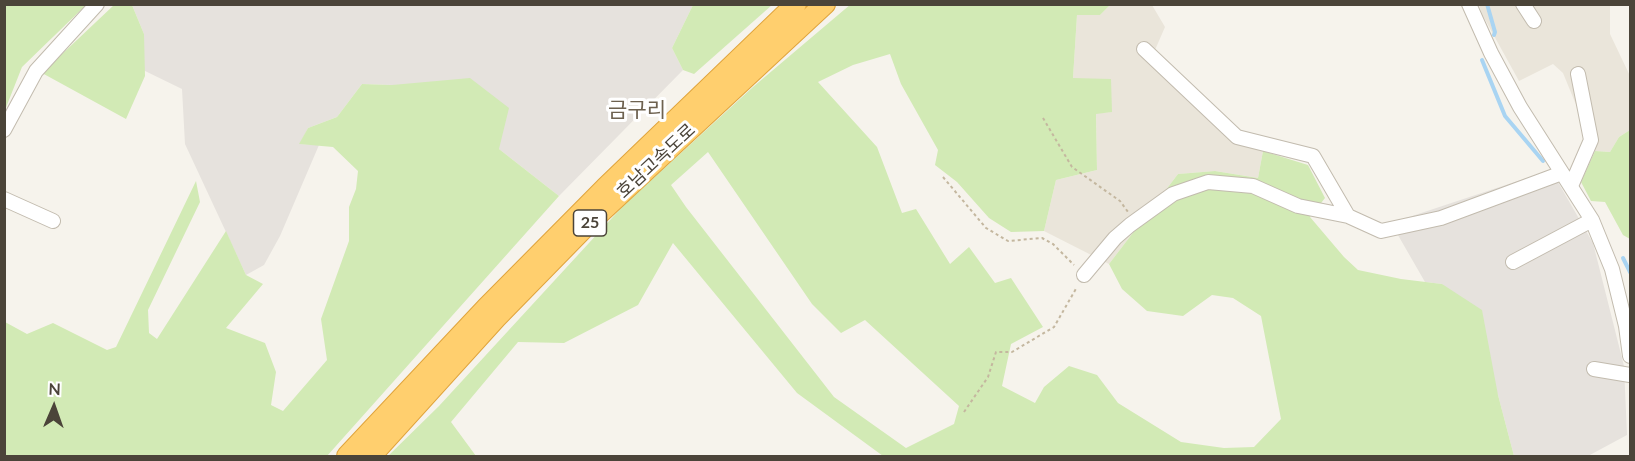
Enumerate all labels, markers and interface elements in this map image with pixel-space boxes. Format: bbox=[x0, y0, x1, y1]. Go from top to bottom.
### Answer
district label: 금구리 bbox=[608, 97, 666, 123]
street label: 호남고속도로 bbox=[612, 119, 700, 203]
road number: 25 bbox=[574, 210, 606, 236]
north arrow bbox=[24, 377, 84, 437]
text: N bbox=[48, 379, 61, 398]

